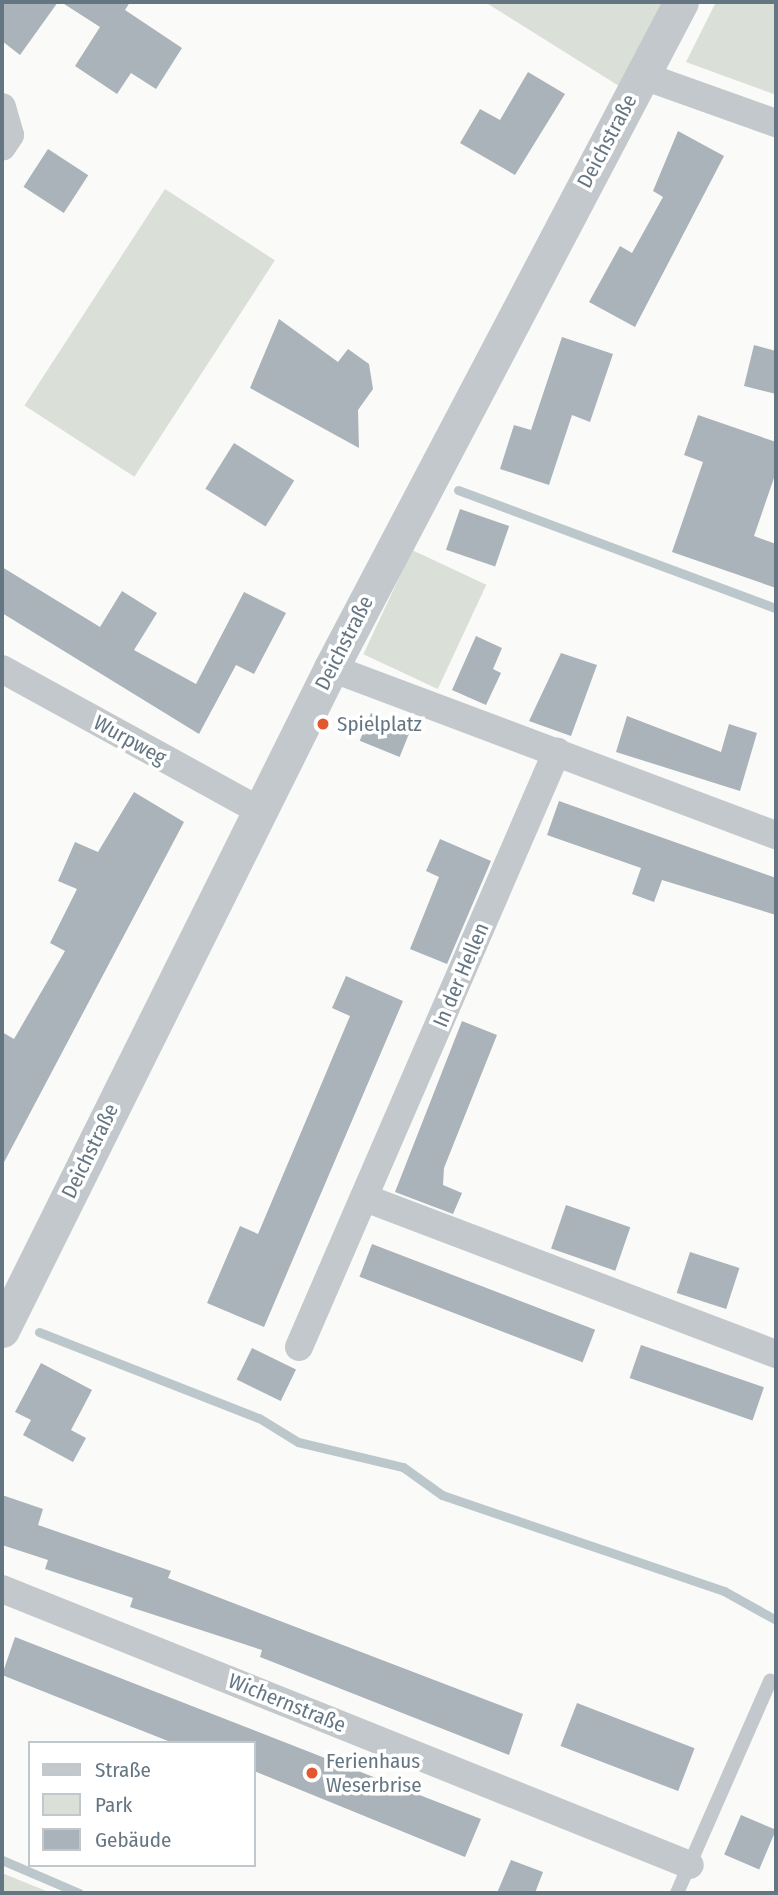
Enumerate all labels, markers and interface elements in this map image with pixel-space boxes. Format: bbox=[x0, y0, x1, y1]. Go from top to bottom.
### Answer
street label: Deichstraße bbox=[572, 90, 642, 192]
street label: Deichstraße bbox=[310, 592, 378, 694]
street label: Wurpweg bbox=[89, 710, 171, 770]
place label: Spielplatz bbox=[337, 711, 422, 737]
marker: Spielplatz bbox=[315, 716, 331, 732]
street label: In der Hellen bbox=[428, 919, 494, 1031]
street label: Deichstraße bbox=[56, 1099, 124, 1203]
street label: Wichernstraße bbox=[225, 1668, 349, 1738]
legend bbox=[28, 1741, 256, 1867]
place label: Ferienhaus Weserbrise bbox=[326, 1748, 422, 1798]
text: Straße bbox=[95, 1757, 151, 1783]
marker: Ferienhaus Weserbrise bbox=[304, 1765, 320, 1781]
text: Park bbox=[95, 1792, 132, 1818]
text: Gebäude bbox=[95, 1827, 171, 1853]

